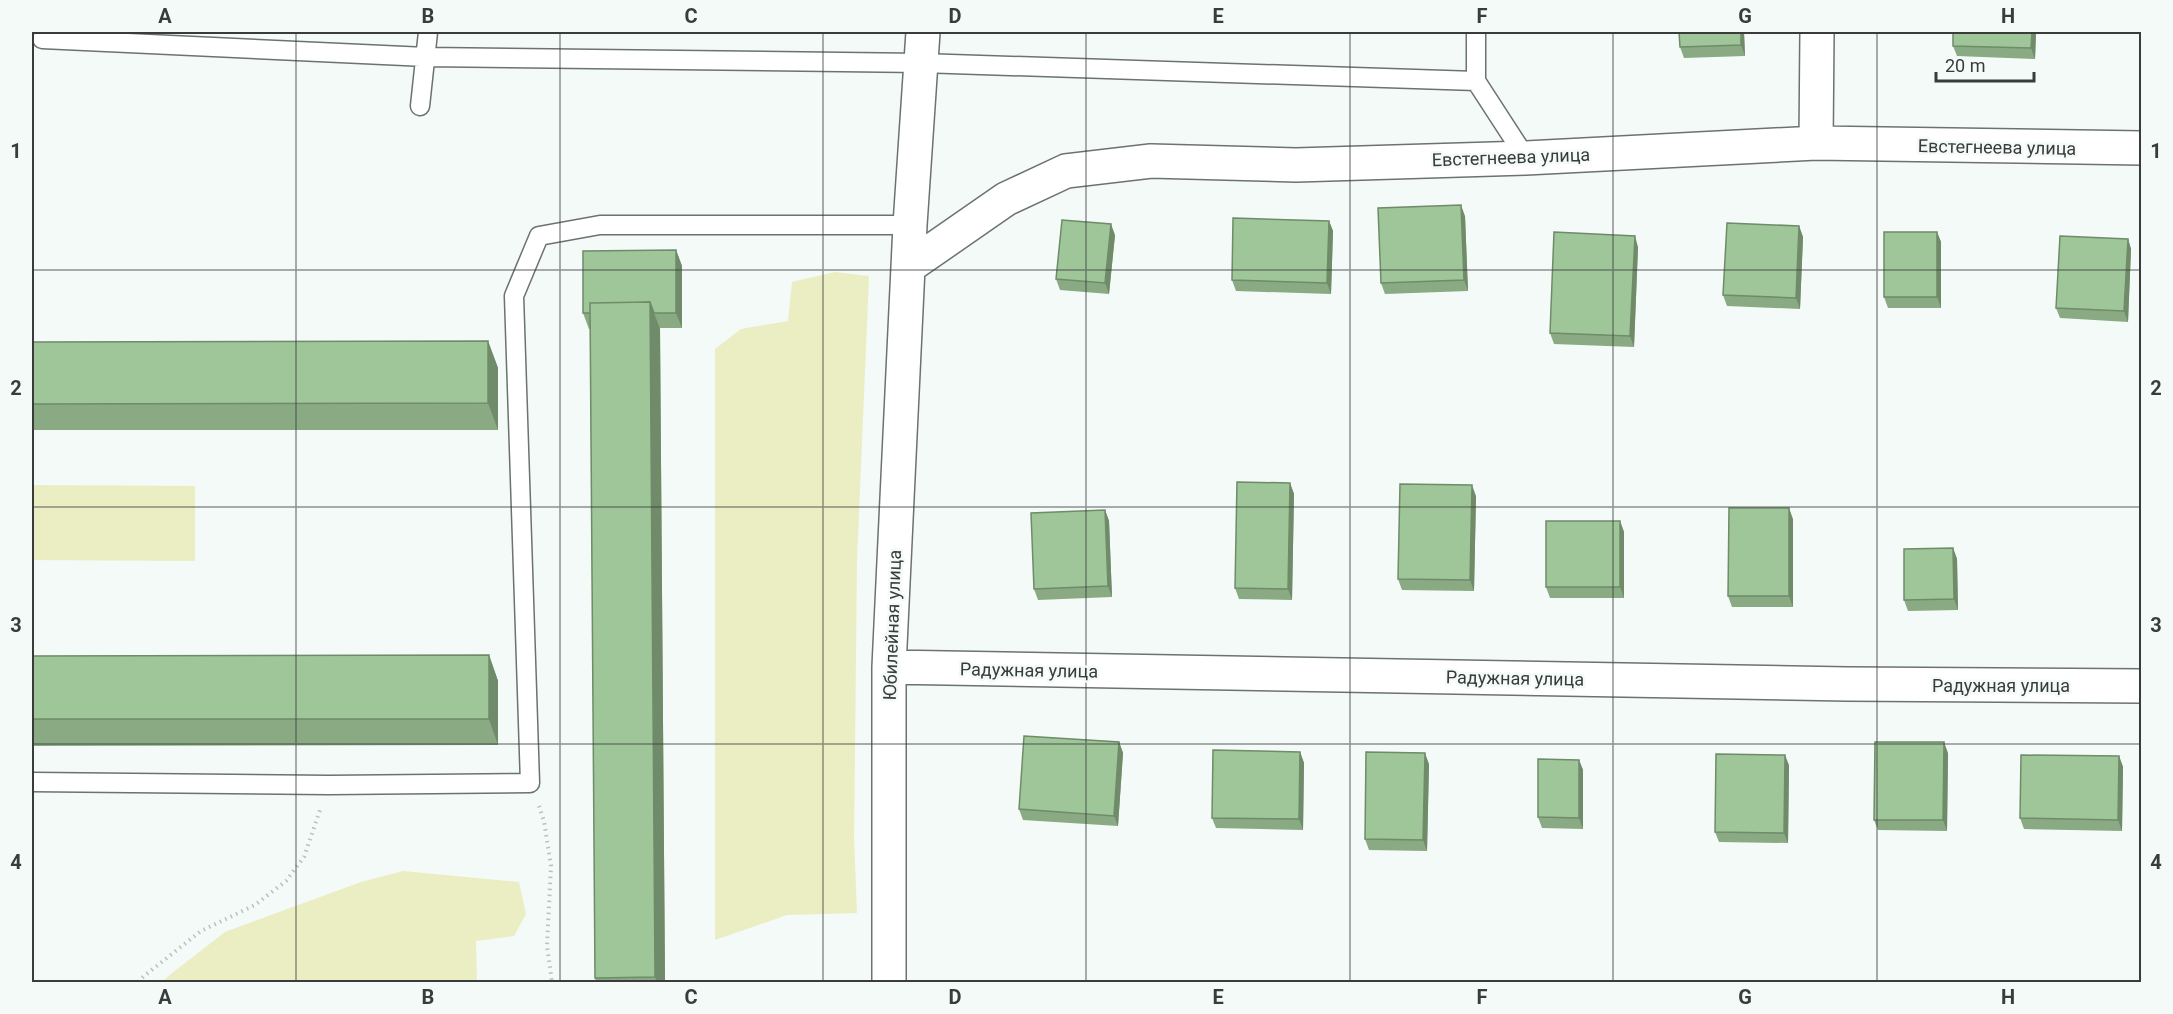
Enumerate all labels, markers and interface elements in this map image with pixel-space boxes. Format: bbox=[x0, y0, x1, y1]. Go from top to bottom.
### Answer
text: A bbox=[158, 4, 172, 28]
text: B bbox=[422, 4, 434, 28]
text: C bbox=[684, 4, 698, 28]
text: D bbox=[949, 4, 962, 28]
text: E bbox=[1212, 4, 1224, 28]
text: F bbox=[1477, 4, 1488, 28]
text: G bbox=[1738, 4, 1752, 28]
text: H bbox=[2001, 4, 2015, 28]
scale bar bbox=[1936, 45, 2034, 83]
text: 20 m bbox=[1945, 55, 1985, 76]
street label: Евстегнеева улица bbox=[1918, 135, 2076, 159]
text: 1 bbox=[10, 139, 22, 163]
text: 1 bbox=[2150, 139, 2162, 163]
street label: Евстегнеева улица bbox=[1431, 144, 1591, 170]
text: 2 bbox=[10, 376, 22, 400]
text: 2 bbox=[2150, 376, 2162, 400]
street label: Юбилейная улица bbox=[879, 549, 905, 701]
text: 3 bbox=[10, 613, 22, 637]
text: 3 bbox=[2150, 613, 2162, 637]
street label: Радужная улица bbox=[960, 658, 1098, 682]
street label: Радужная улица bbox=[1446, 666, 1584, 690]
street label: Радужная улица bbox=[1932, 675, 2070, 696]
text: 4 bbox=[10, 850, 22, 874]
text: 4 bbox=[2150, 850, 2162, 874]
text: A bbox=[158, 985, 172, 1009]
text: B bbox=[422, 985, 434, 1009]
text: C bbox=[684, 985, 698, 1009]
text: D bbox=[949, 985, 962, 1009]
text: E bbox=[1212, 985, 1224, 1009]
text: F bbox=[1477, 985, 1488, 1009]
text: G bbox=[1738, 985, 1752, 1009]
text: H bbox=[2001, 985, 2015, 1009]

